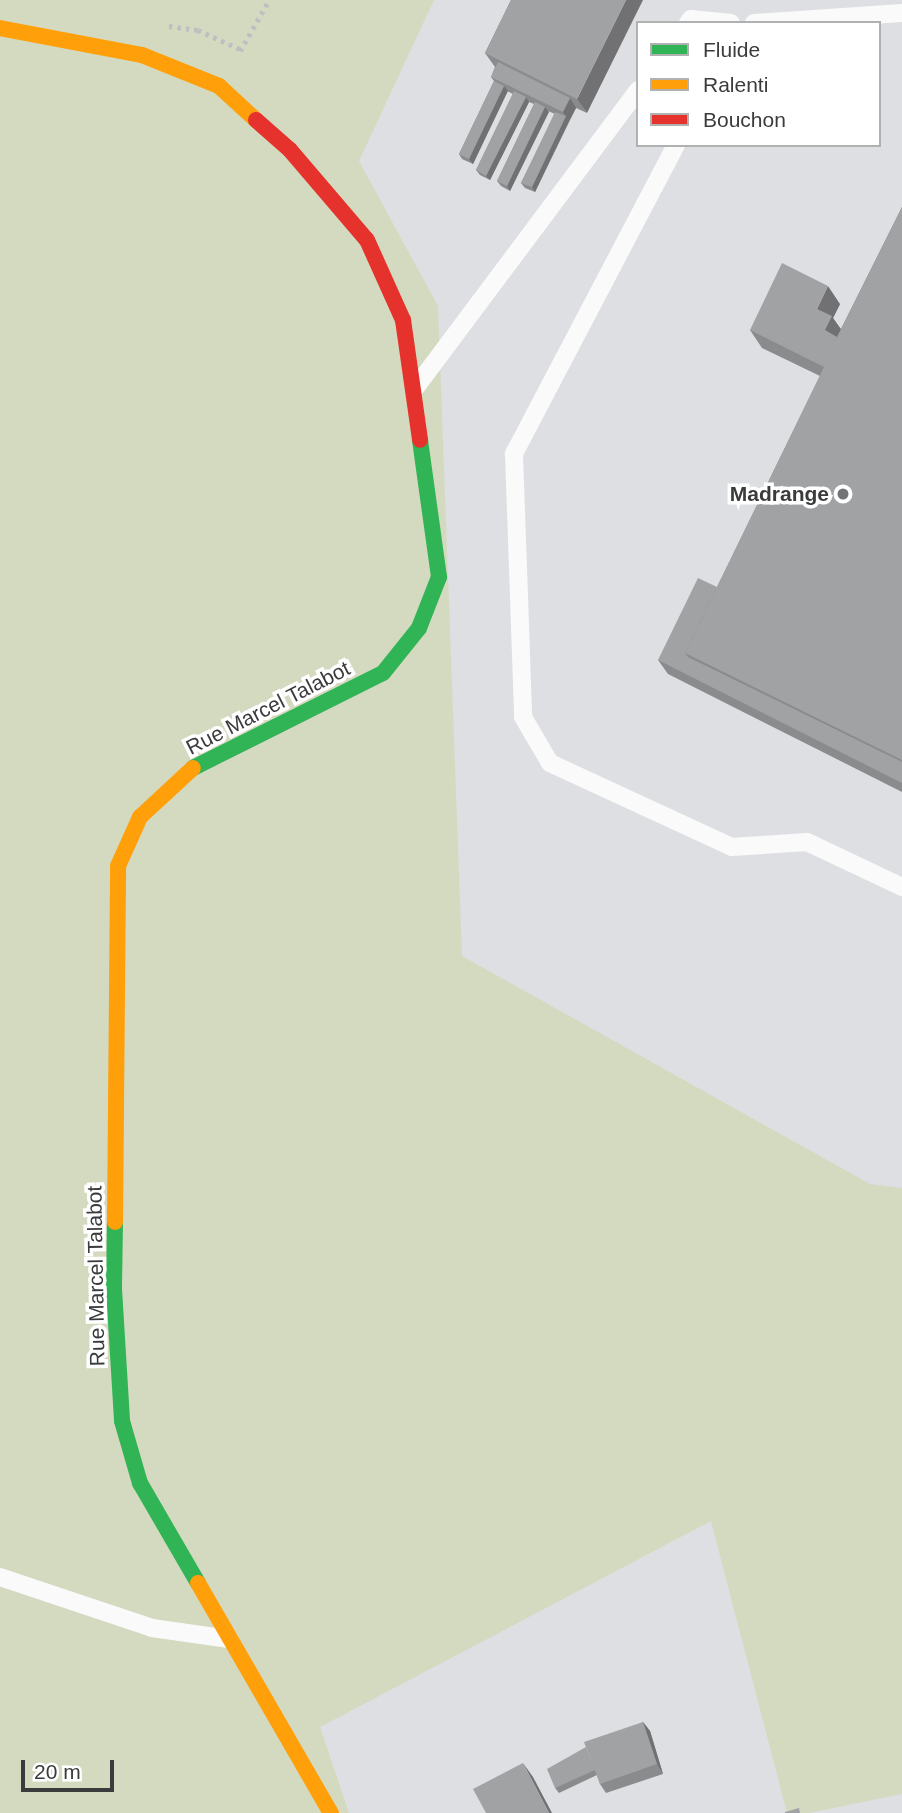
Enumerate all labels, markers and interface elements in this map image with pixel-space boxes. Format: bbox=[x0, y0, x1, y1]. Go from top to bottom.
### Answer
legend bbox=[636, 21, 881, 147]
text: Fluide bbox=[703, 38, 760, 61]
text: Ralenti bbox=[703, 73, 768, 96]
text: Bouchon bbox=[703, 108, 786, 131]
place label: Madrange bbox=[730, 481, 829, 507]
marker: Madrange bbox=[835, 486, 851, 502]
street label: Rue Marcel Talabot bbox=[182, 656, 354, 760]
street label: Rue Marcel Talabot bbox=[82, 1185, 110, 1367]
scale bar bbox=[24, 1746, 117, 1790]
text: 20 m bbox=[34, 1760, 81, 1783]

